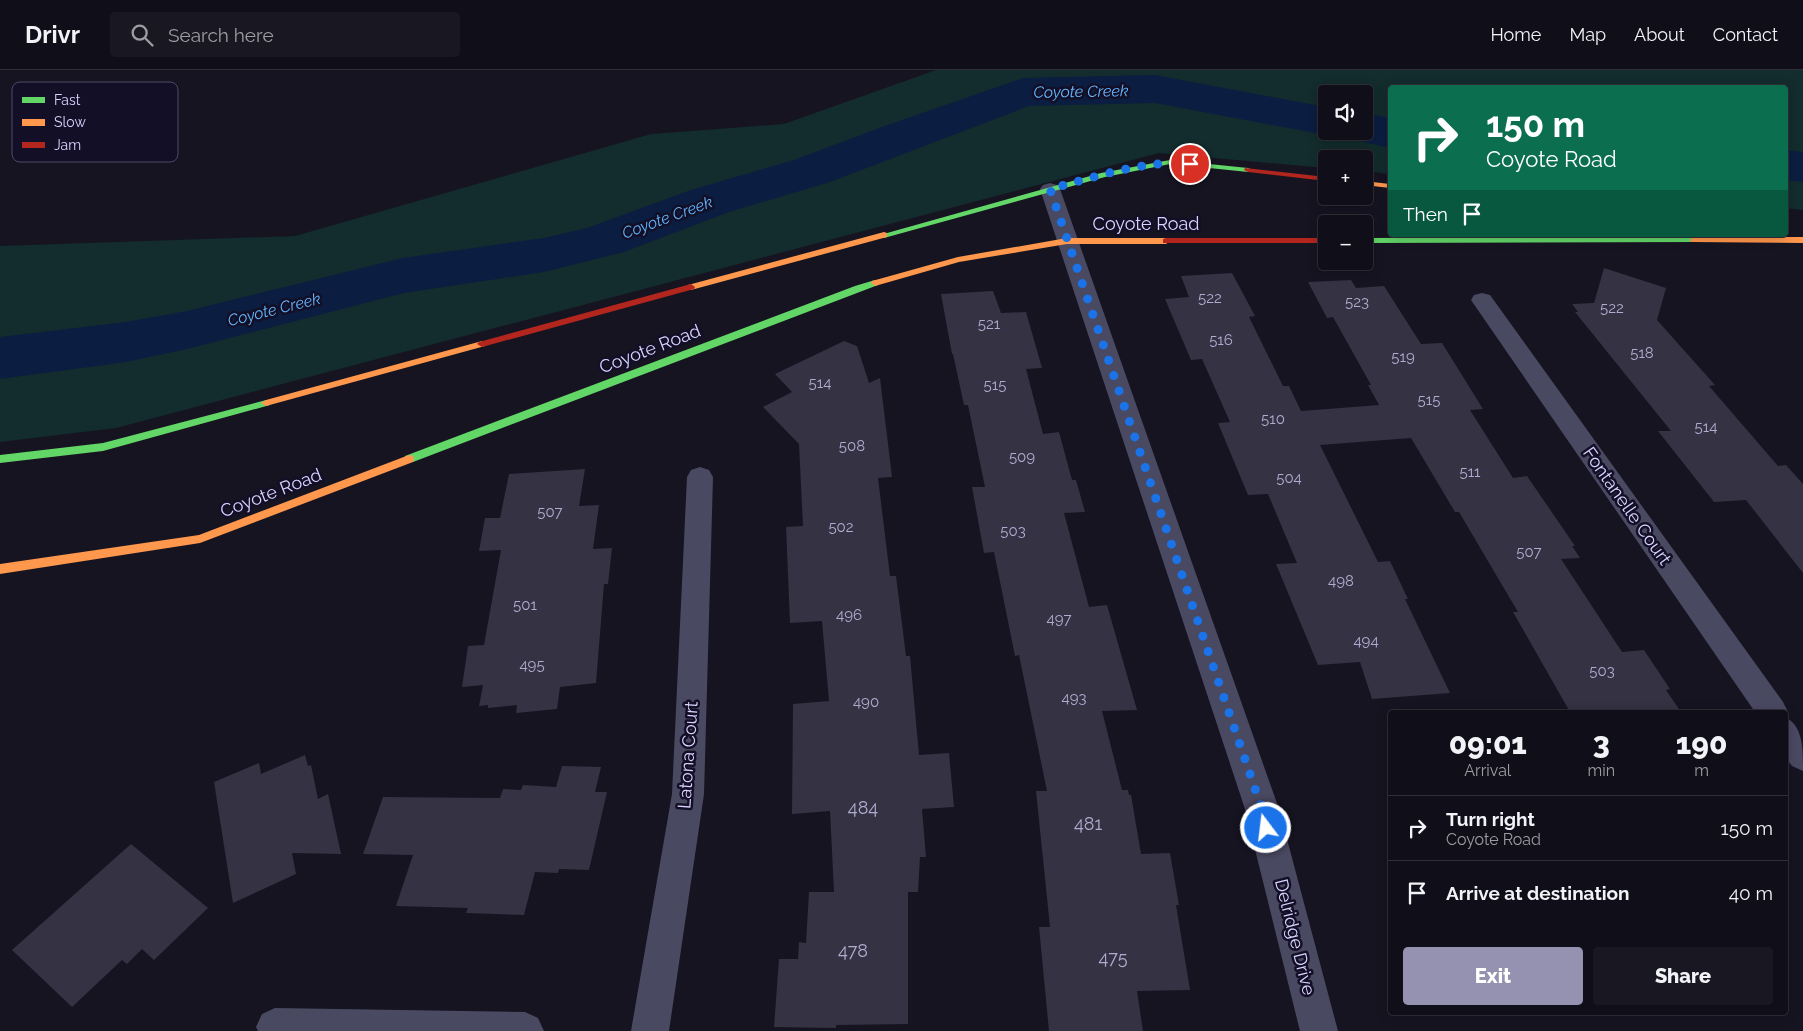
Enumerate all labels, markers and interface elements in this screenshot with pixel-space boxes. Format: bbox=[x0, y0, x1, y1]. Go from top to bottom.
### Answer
search box bbox=[110, 12, 460, 57]
text: Drivr bbox=[25, 20, 80, 49]
icon: search bbox=[128, 21, 156, 49]
text: Search here bbox=[168, 24, 274, 46]
text: Home bbox=[1490, 24, 1541, 45]
text: Map bbox=[1569, 24, 1606, 45]
text: About bbox=[1634, 24, 1685, 45]
text: Contact bbox=[1713, 24, 1778, 45]
water label: Coyote Creek bbox=[1033, 81, 1129, 102]
legend bbox=[12, 82, 178, 162]
map controls bbox=[1318, 85, 1373, 270]
button: sound bbox=[1318, 85, 1373, 140]
text: Fast bbox=[54, 92, 81, 108]
text: 150 m bbox=[1486, 104, 1585, 145]
icon: right bbox=[1403, 105, 1468, 170]
text: Slow bbox=[54, 114, 86, 130]
text: Jam bbox=[54, 137, 81, 153]
pin bbox=[1169, 143, 1211, 185]
text: Coyote Road bbox=[1486, 146, 1617, 172]
icon: arrive bbox=[1176, 150, 1204, 178]
button: + bbox=[1318, 150, 1373, 205]
water label: Coyote Creek bbox=[619, 192, 715, 243]
icon: arrive bbox=[1458, 200, 1486, 228]
text: Then bbox=[1403, 203, 1448, 225]
street label: Coyote Road bbox=[1093, 213, 1199, 234]
button: − bbox=[1318, 215, 1373, 270]
water label: Coyote Creek bbox=[226, 289, 323, 330]
house number: 522 bbox=[1198, 289, 1222, 307]
house number: 523 bbox=[1345, 293, 1369, 311]
house number: 522 bbox=[1600, 299, 1624, 317]
house number: 521 bbox=[978, 315, 1001, 333]
street label: Coyote Road bbox=[596, 320, 703, 377]
house number: 516 bbox=[1209, 331, 1233, 349]
house number: 518 bbox=[1630, 344, 1654, 362]
house number: 519 bbox=[1391, 348, 1415, 366]
house number: 514 bbox=[809, 374, 831, 392]
house number: 515 bbox=[984, 376, 1006, 394]
house number: 515 bbox=[1418, 391, 1440, 409]
house number: 510 bbox=[1261, 410, 1285, 428]
house number: 514 bbox=[1695, 418, 1717, 436]
house number: 508 bbox=[839, 437, 865, 455]
street label: Fontanelle Court bbox=[1579, 443, 1676, 569]
house number: 509 bbox=[1009, 448, 1035, 466]
house number: 511 bbox=[1459, 463, 1481, 481]
street label: Coyote Road bbox=[217, 464, 324, 521]
house number: 504 bbox=[1276, 469, 1302, 487]
house number: 507 bbox=[537, 503, 563, 521]
house number: 502 bbox=[828, 518, 854, 536]
house number: 503 bbox=[1000, 522, 1026, 540]
house number: 507 bbox=[1516, 543, 1542, 561]
house number: 498 bbox=[1328, 572, 1354, 590]
house number: 501 bbox=[513, 596, 537, 614]
house number: 496 bbox=[836, 606, 862, 624]
house number: 497 bbox=[1047, 610, 1071, 628]
house number: 494 bbox=[1353, 632, 1379, 650]
house number: 495 bbox=[519, 656, 545, 674]
house number: 503 bbox=[1589, 662, 1615, 680]
house number: 493 bbox=[1062, 689, 1087, 707]
house number: 490 bbox=[853, 693, 879, 711]
street label: Latona Court bbox=[673, 700, 702, 809]
text: 09:01 bbox=[1449, 726, 1527, 761]
text: 3 bbox=[1593, 726, 1610, 761]
text: 190 bbox=[1676, 726, 1727, 761]
text: Arrival bbox=[1464, 761, 1511, 780]
text: min bbox=[1588, 761, 1615, 780]
text: m bbox=[1694, 761, 1709, 780]
house number: 484 bbox=[848, 797, 878, 818]
position arrow bbox=[1239, 801, 1291, 853]
text: Turn right bbox=[1446, 808, 1535, 830]
house number: 481 bbox=[1074, 813, 1102, 834]
icon: right bbox=[1403, 814, 1431, 842]
text: 150 m bbox=[1721, 817, 1773, 839]
text: Coyote Road bbox=[1446, 830, 1541, 849]
street label: Delridge Drive bbox=[1271, 877, 1320, 998]
icon: arrive bbox=[1403, 879, 1431, 907]
text: Arrive at destination bbox=[1446, 882, 1630, 904]
text: 40 m bbox=[1729, 882, 1773, 904]
house number: 478 bbox=[838, 940, 868, 961]
house number: 475 bbox=[1099, 947, 1128, 968]
button: Exit bbox=[1403, 947, 1583, 1005]
button: Share bbox=[1593, 947, 1773, 1005]

